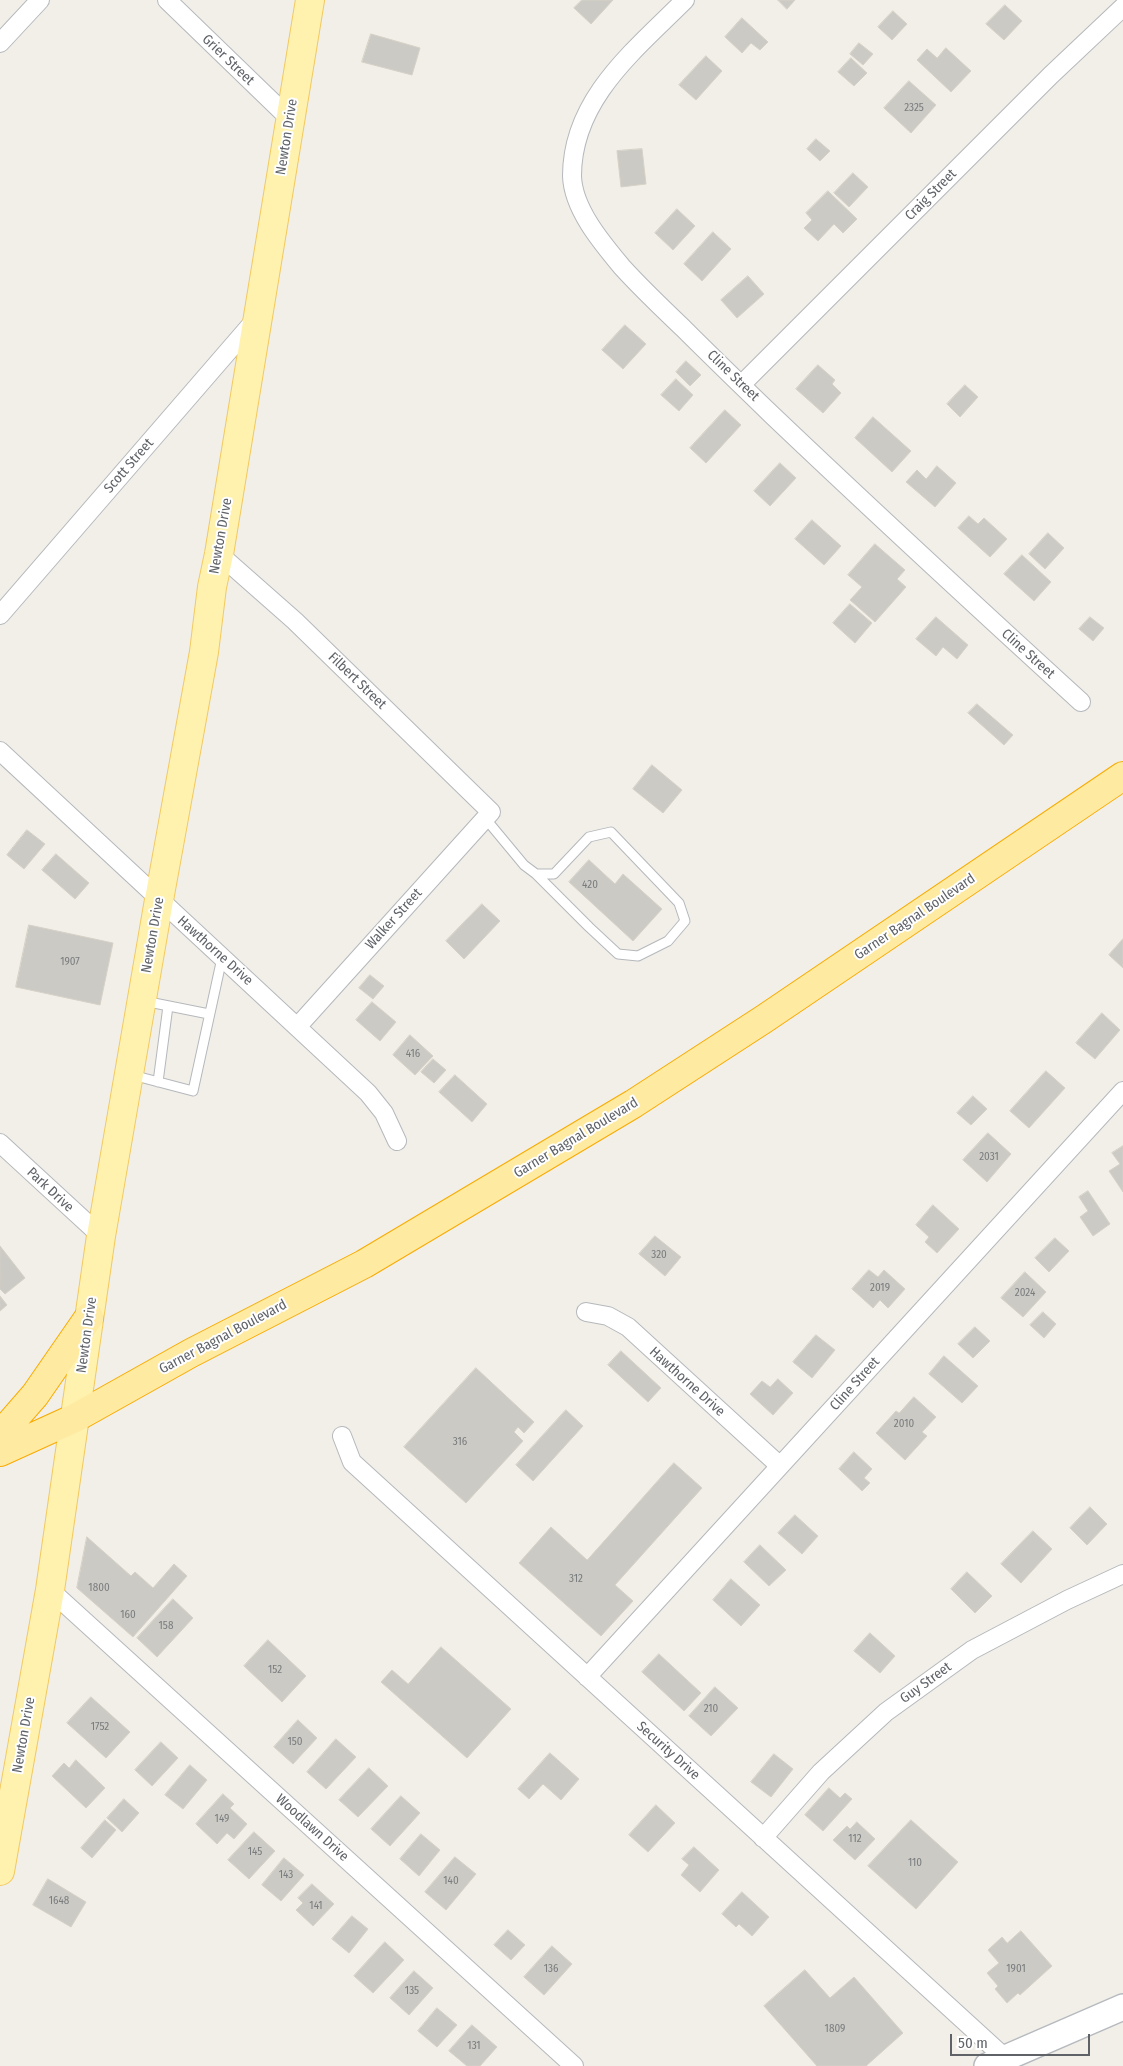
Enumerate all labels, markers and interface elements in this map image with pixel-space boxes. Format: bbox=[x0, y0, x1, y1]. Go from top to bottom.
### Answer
street label: Grier Street bbox=[198, 31, 258, 89]
street label: Newton Drive bbox=[273, 98, 301, 176]
house number: 2325 bbox=[904, 101, 924, 115]
street label: Craig Street bbox=[902, 166, 960, 224]
street label: Cline Street bbox=[703, 347, 763, 405]
street label: Scott Street bbox=[101, 435, 157, 497]
street label: Newton Drive bbox=[206, 497, 236, 575]
street label: Cline Street bbox=[998, 626, 1058, 682]
street label: Filbert Street bbox=[324, 649, 390, 713]
street label: Garner Bagnal Boulevard bbox=[851, 870, 979, 964]
house number: 420 bbox=[582, 878, 598, 892]
street label: Walker Street bbox=[362, 885, 426, 953]
street label: Newton Drive bbox=[138, 896, 168, 974]
street label: Hawthorne Drive bbox=[174, 913, 256, 989]
house number: 1907 bbox=[60, 955, 80, 969]
house number: 416 bbox=[406, 1047, 420, 1061]
street label: Garner Bagnal Boulevard bbox=[511, 1094, 641, 1182]
house number: 2031 bbox=[979, 1150, 999, 1164]
street label: Park Drive bbox=[23, 1164, 77, 1216]
house number: 320 bbox=[651, 1248, 667, 1262]
house number: 2019 bbox=[870, 1281, 890, 1295]
house number: 2024 bbox=[1015, 1286, 1035, 1300]
street label: Newton Drive bbox=[73, 1296, 101, 1374]
street label: Garner Bagnal Boulevard bbox=[156, 1296, 290, 1378]
street label: Hawthorne Drive bbox=[646, 1344, 728, 1420]
street label: Cline Street bbox=[827, 1354, 883, 1414]
house number: 2010 bbox=[894, 1417, 914, 1431]
house number: 316 bbox=[453, 1435, 467, 1449]
house number: 312 bbox=[569, 1572, 583, 1586]
house number: 1800 bbox=[88, 1581, 110, 1595]
house number: 160 bbox=[120, 1608, 136, 1622]
house number: 158 bbox=[159, 1619, 173, 1633]
street label: Guy Street bbox=[897, 1659, 955, 1707]
house number: 152 bbox=[268, 1663, 282, 1677]
street label: Newton Drive bbox=[9, 1696, 39, 1774]
house number: 210 bbox=[704, 1702, 718, 1716]
street label: Security Drive bbox=[633, 1718, 703, 1784]
house number: 1752 bbox=[91, 1720, 109, 1734]
house number: 150 bbox=[287, 1735, 303, 1749]
street label: Woodlawn Drive bbox=[272, 1791, 352, 1865]
house number: 149 bbox=[215, 1812, 229, 1826]
house number: 112 bbox=[848, 1832, 862, 1846]
house number: 145 bbox=[248, 1845, 262, 1859]
house number: 110 bbox=[908, 1856, 922, 1870]
house number: 143 bbox=[279, 1868, 293, 1882]
house number: 140 bbox=[443, 1874, 459, 1888]
house number: 1648 bbox=[49, 1894, 69, 1908]
house number: 141 bbox=[309, 1899, 323, 1913]
house number: 136 bbox=[544, 1962, 558, 1976]
house number: 1901 bbox=[1006, 1962, 1026, 1976]
house number: 135 bbox=[405, 1984, 419, 1998]
house number: 1809 bbox=[825, 2022, 845, 2036]
scale bar bbox=[953, 2024, 1093, 2056]
text: 50 m bbox=[958, 2034, 988, 2052]
house number: 131 bbox=[467, 2039, 481, 2053]

